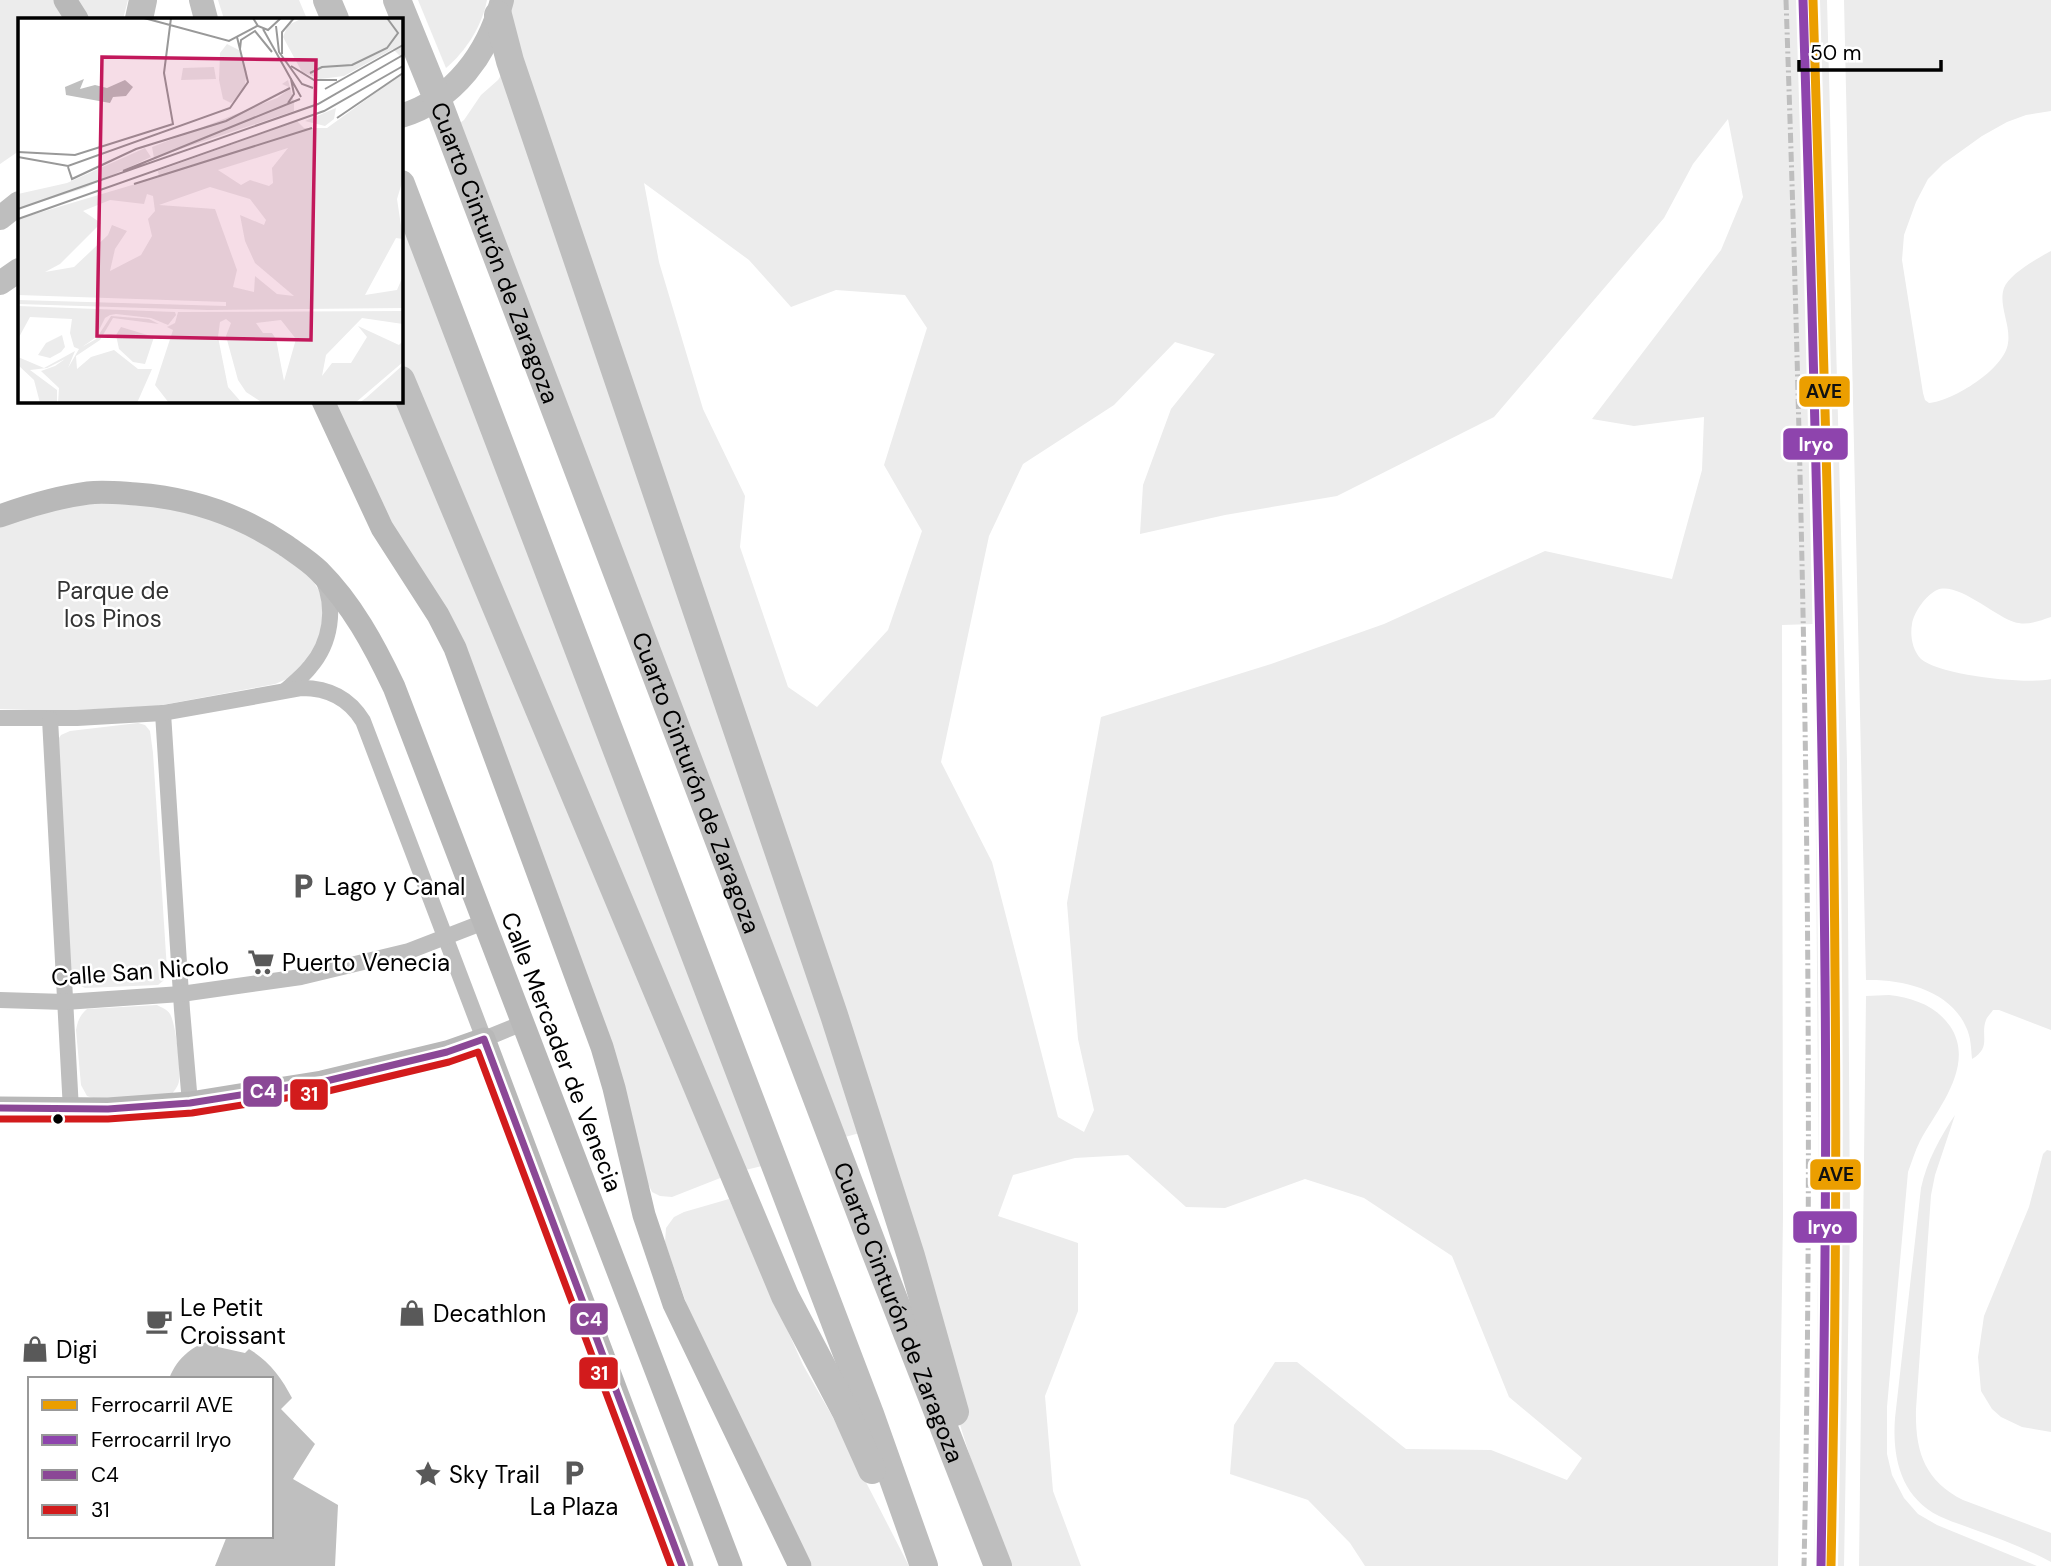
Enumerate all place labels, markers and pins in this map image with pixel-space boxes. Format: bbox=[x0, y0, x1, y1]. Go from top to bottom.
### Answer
parking icon: Lago y Canal bbox=[288, 871, 318, 901]
place label: Lago y Canal bbox=[324, 871, 465, 902]
supermarket icon: Puerto Venecia bbox=[246, 947, 276, 977]
place label: Puerto Venecia bbox=[282, 947, 450, 978]
unlabelled marker bbox=[51, 1112, 65, 1126]
place label: Le Petit Croissant bbox=[180, 1292, 286, 1351]
shop icon: Decathlon bbox=[397, 1298, 427, 1328]
place label: Decathlon bbox=[433, 1298, 546, 1329]
cafe icon: Le Petit Croissant bbox=[144, 1306, 174, 1336]
shop icon: Digi bbox=[20, 1334, 50, 1364]
place label: Digi bbox=[56, 1334, 97, 1365]
parking icon: La Plaza bbox=[559, 1458, 589, 1488]
place icon: Sky Trail bbox=[413, 1459, 443, 1489]
place label: Sky Trail bbox=[449, 1459, 540, 1490]
place label: La Plaza bbox=[530, 1491, 618, 1522]

